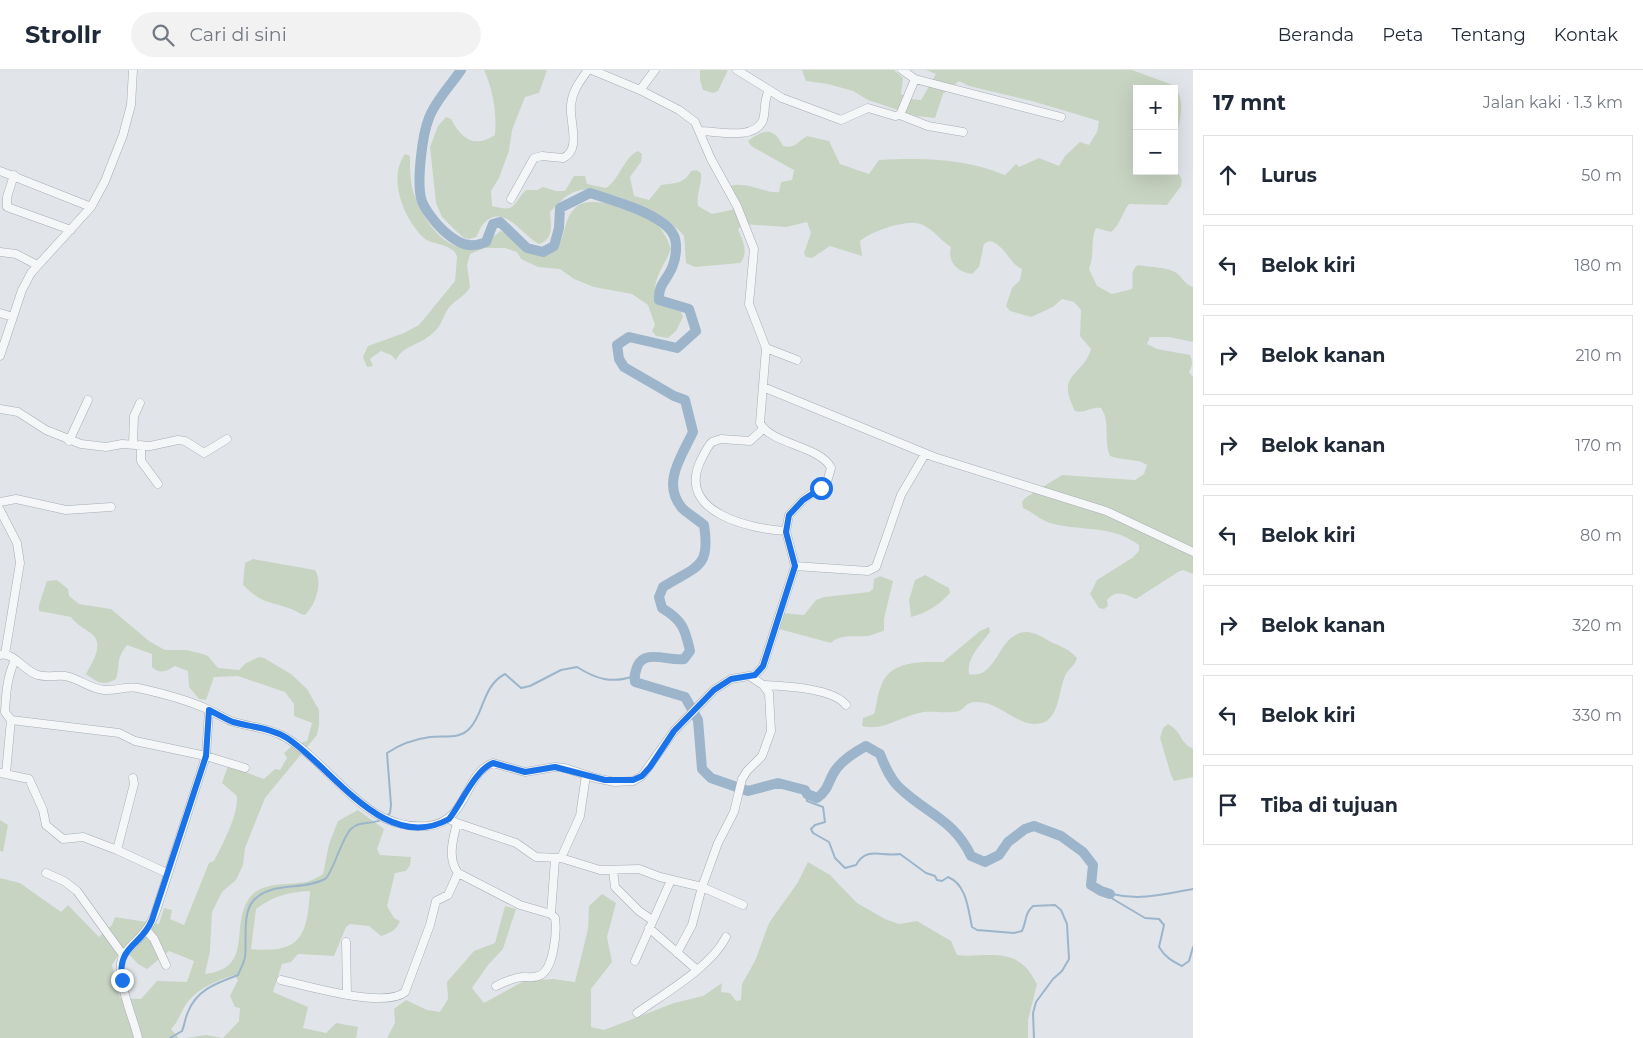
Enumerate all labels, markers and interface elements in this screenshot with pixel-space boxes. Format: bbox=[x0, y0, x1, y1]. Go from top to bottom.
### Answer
search box bbox=[131, 12, 481, 57]
text: Strollr bbox=[25, 20, 101, 49]
icon: search bbox=[149, 21, 177, 49]
text: Cari di sini bbox=[189, 23, 287, 46]
text: Beranda bbox=[1278, 24, 1354, 46]
text: Peta bbox=[1382, 24, 1423, 46]
text: Tentang bbox=[1451, 24, 1526, 46]
text: Kontak bbox=[1554, 24, 1618, 46]
map controls bbox=[1133, 85, 1178, 175]
button: + bbox=[1133, 85, 1178, 130]
text: 17 mnt bbox=[1213, 90, 1286, 115]
text: Jalan kaki · 1.3 km bbox=[1483, 93, 1623, 112]
button: − bbox=[1133, 130, 1178, 175]
icon: ahead bbox=[1214, 161, 1242, 189]
text: Lurus bbox=[1261, 164, 1317, 187]
text: 50 m bbox=[1581, 166, 1622, 185]
icon: left bbox=[1214, 251, 1242, 279]
text: Belok kiri bbox=[1261, 254, 1356, 277]
text: 180 m bbox=[1574, 256, 1622, 275]
icon: right bbox=[1214, 341, 1242, 369]
text: Belok kanan bbox=[1261, 344, 1385, 367]
text: 210 m bbox=[1575, 346, 1622, 365]
icon: right bbox=[1214, 431, 1242, 459]
text: Belok kanan bbox=[1261, 434, 1385, 457]
text: 170 m bbox=[1575, 436, 1622, 455]
route start bbox=[810, 477, 833, 500]
icon: left bbox=[1214, 521, 1242, 549]
text: Belok kiri bbox=[1261, 524, 1356, 547]
text: 80 m bbox=[1580, 526, 1622, 545]
icon: right bbox=[1214, 611, 1242, 639]
text: Belok kanan bbox=[1261, 614, 1385, 637]
text: 320 m bbox=[1572, 616, 1622, 635]
icon: left bbox=[1214, 701, 1242, 729]
text: Belok kiri bbox=[1261, 704, 1356, 727]
text: 330 m bbox=[1572, 706, 1622, 725]
icon: arrive bbox=[1214, 791, 1242, 819]
text: Tiba di tujuan bbox=[1261, 794, 1398, 817]
route end bbox=[111, 969, 134, 992]

